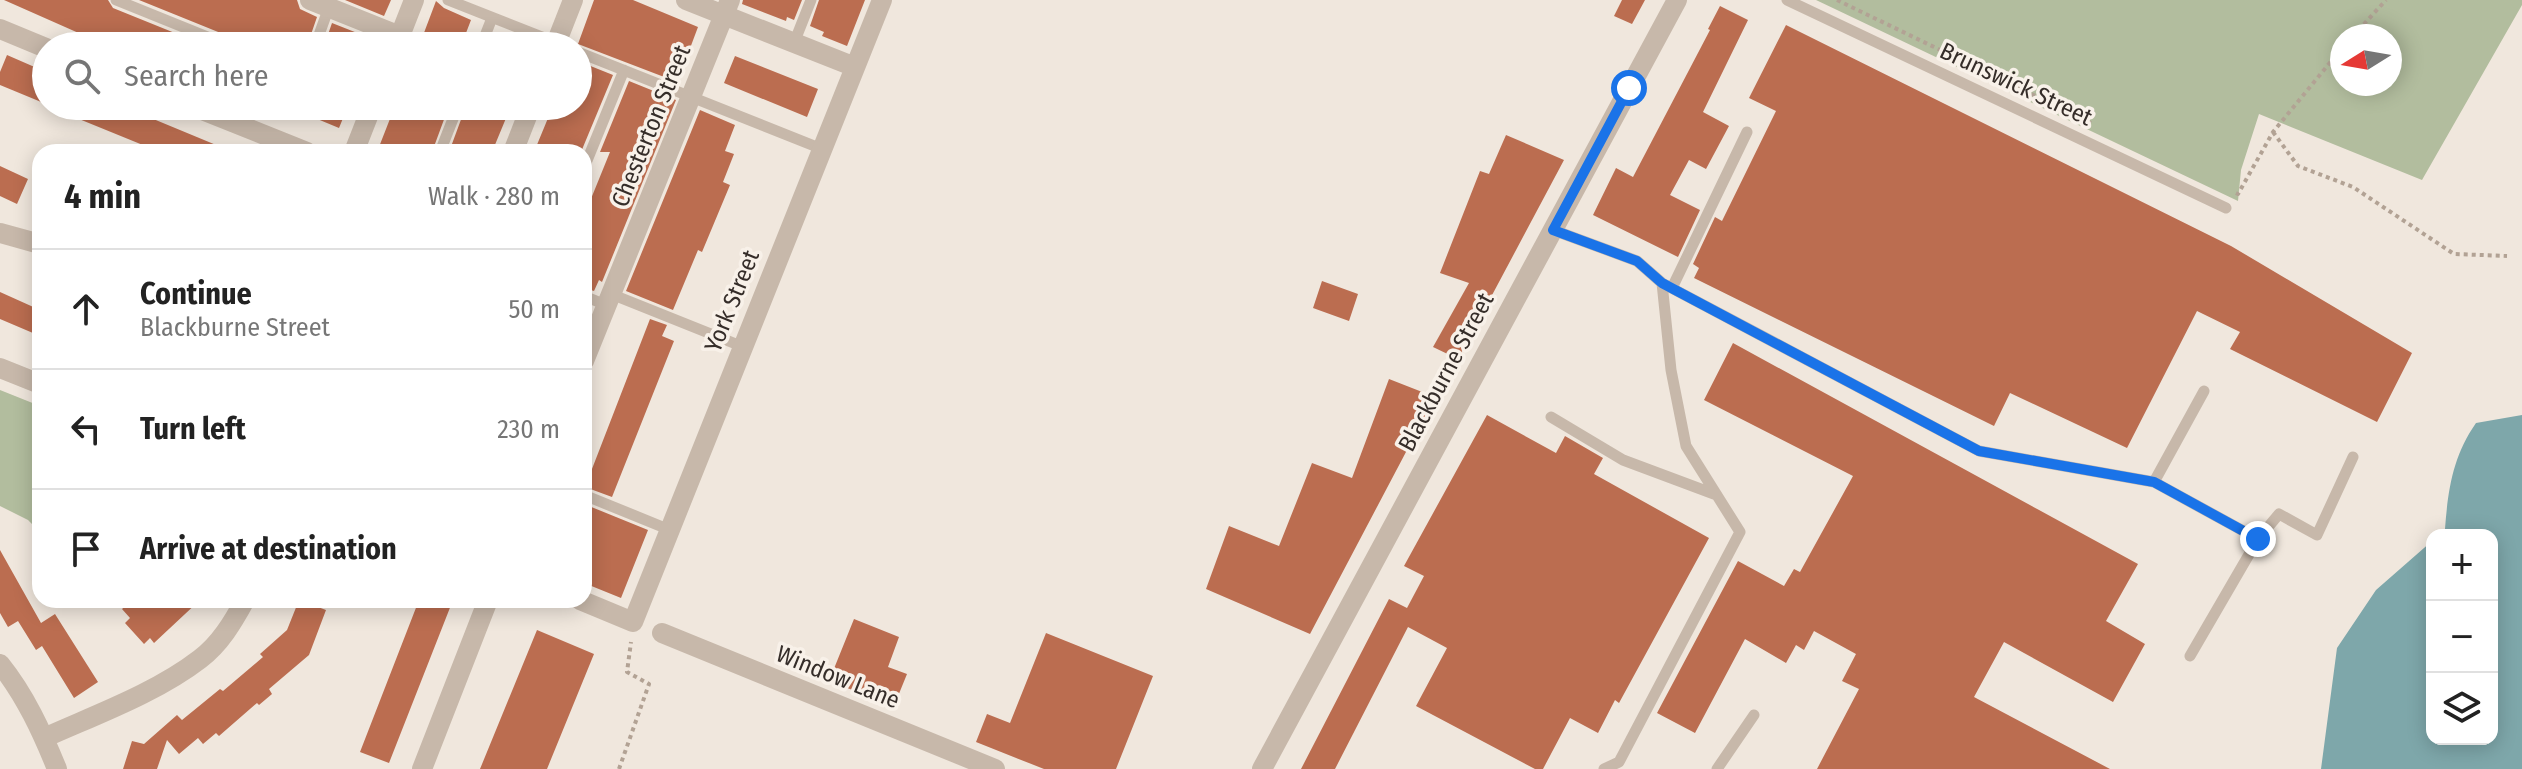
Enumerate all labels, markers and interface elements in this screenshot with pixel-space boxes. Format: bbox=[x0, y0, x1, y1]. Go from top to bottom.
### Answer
north arrow bbox=[2330, 24, 2402, 96]
search box bbox=[32, 32, 592, 120]
street label: Brunswick Street bbox=[1935, 37, 2097, 132]
street label: Chesterton Street bbox=[606, 41, 696, 211]
icon: search bbox=[60, 54, 104, 98]
text: Search here bbox=[124, 58, 269, 94]
route start bbox=[1611, 70, 1647, 106]
text: 4 min bbox=[64, 176, 141, 217]
text: Walk · 280 m bbox=[428, 181, 560, 212]
street label: York Street bbox=[699, 246, 765, 356]
text: Continue bbox=[140, 276, 252, 312]
icon: ahead bbox=[64, 287, 108, 331]
street label: Blackburne Street bbox=[1392, 288, 1500, 456]
text: 50 m bbox=[508, 294, 560, 325]
text: Blackburne Street bbox=[140, 312, 330, 343]
icon: left bbox=[64, 407, 108, 451]
text: Turn left bbox=[140, 411, 246, 447]
text: 230 m bbox=[497, 414, 560, 445]
route end bbox=[2240, 521, 2276, 557]
icon: arrive bbox=[64, 527, 108, 571]
map controls bbox=[2426, 529, 2498, 745]
button: + bbox=[2426, 529, 2498, 601]
text: Arrive at destination bbox=[140, 531, 397, 567]
button: − bbox=[2426, 601, 2498, 673]
street label: Window Lane bbox=[772, 640, 904, 714]
button: layers bbox=[2426, 673, 2498, 745]

